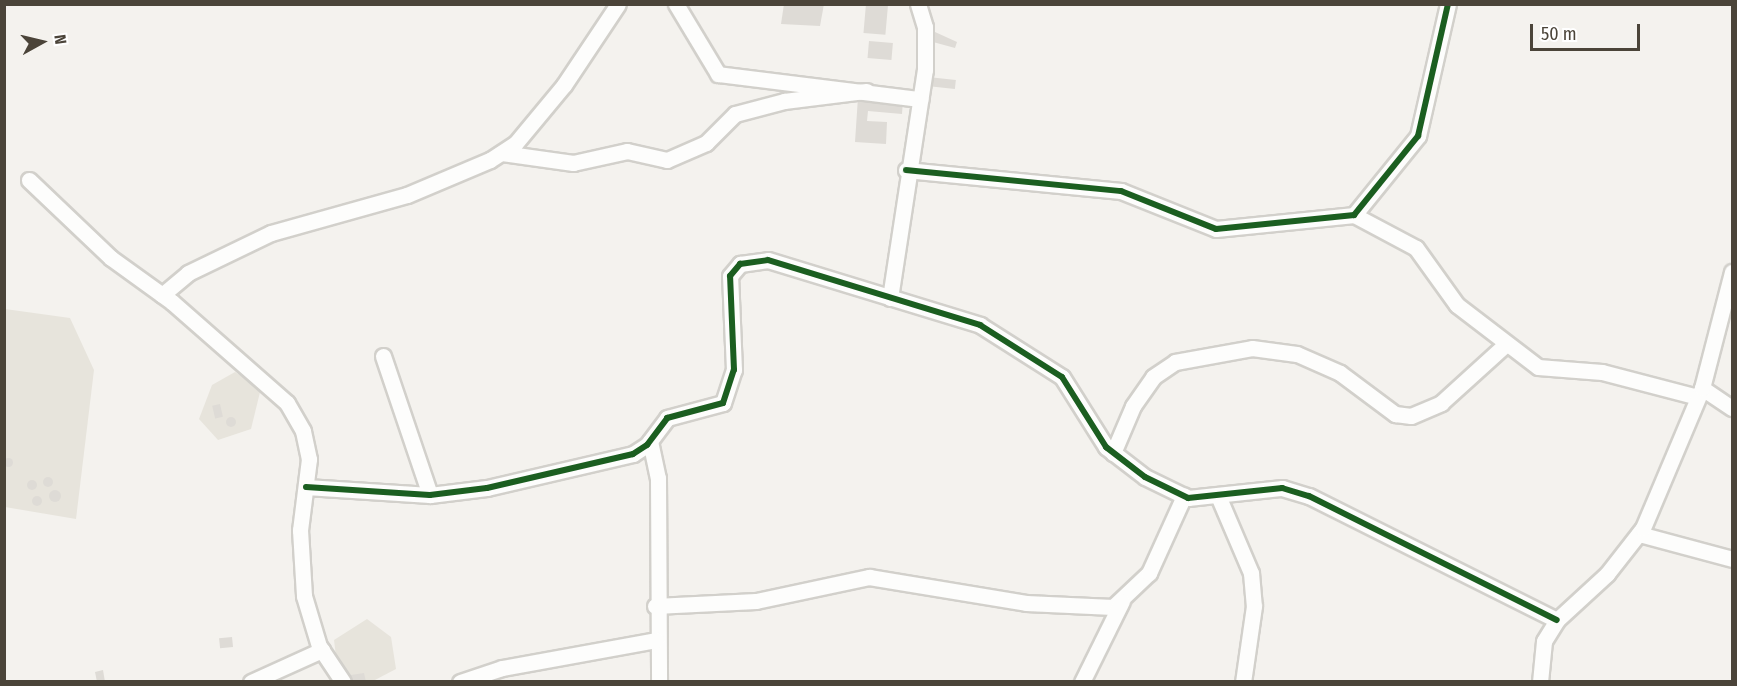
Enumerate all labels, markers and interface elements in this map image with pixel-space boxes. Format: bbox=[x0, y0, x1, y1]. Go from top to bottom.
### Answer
north arrow bbox=[12, 12, 72, 72]
scale bar bbox=[1533, 12, 1642, 50]
text: 50 m bbox=[1541, 23, 1577, 45]
text: N bbox=[50, 33, 70, 45]

